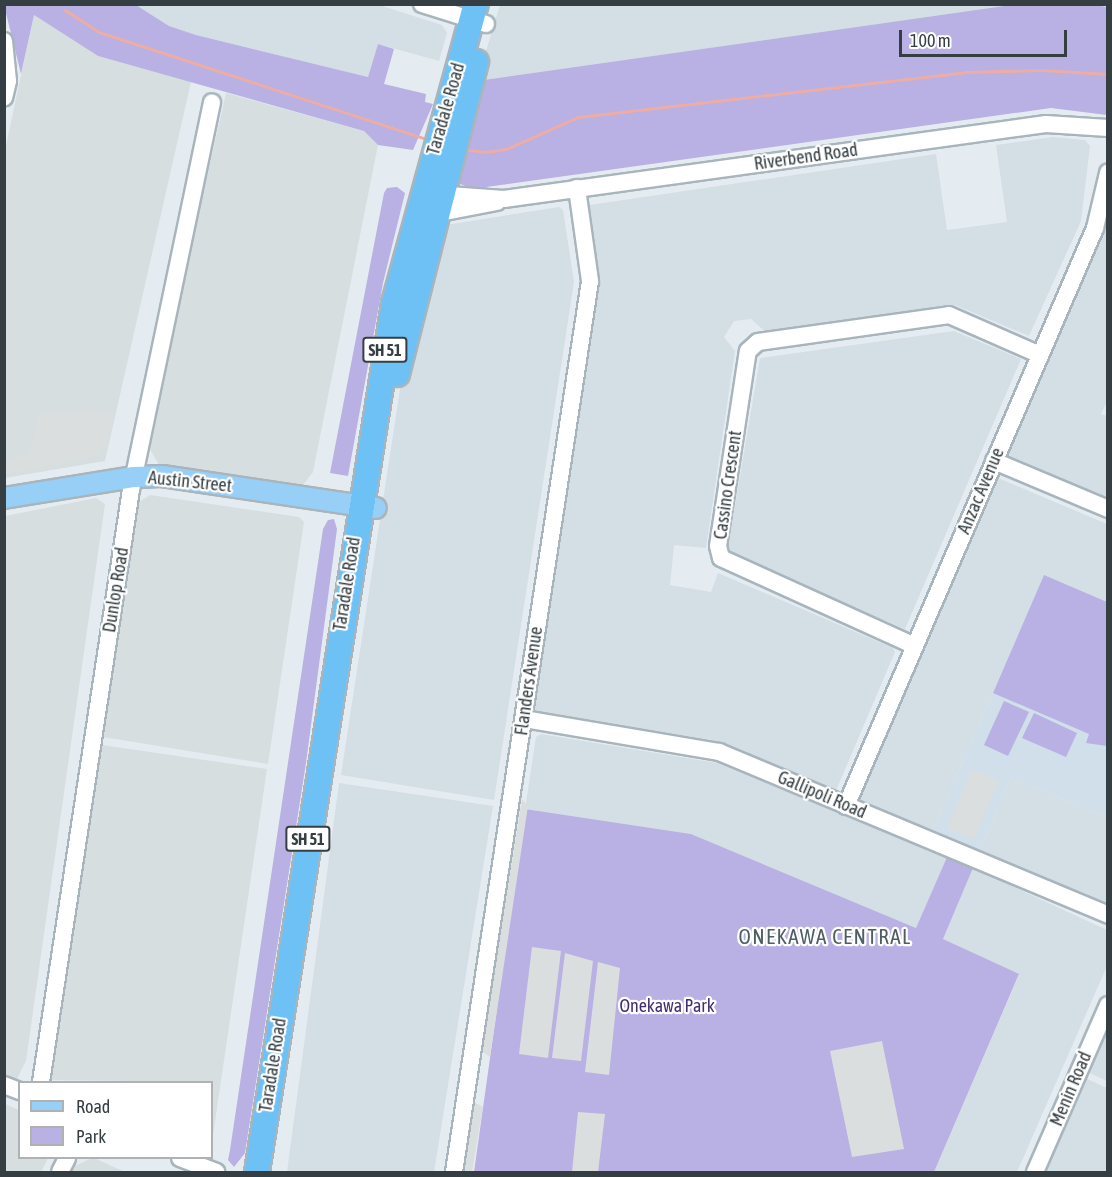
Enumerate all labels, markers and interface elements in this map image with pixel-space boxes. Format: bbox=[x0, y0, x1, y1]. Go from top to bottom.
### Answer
scale bar bbox=[902, 18, 1070, 56]
text: 100 m bbox=[910, 30, 951, 51]
street label: Taradale Road bbox=[423, 60, 469, 158]
street label: Riverbend Road bbox=[753, 139, 859, 175]
road number: SH 51 bbox=[361, 337, 409, 363]
street label: Cassino Crescent bbox=[710, 429, 746, 541]
street label: Anzac Avenue bbox=[953, 445, 1009, 537]
street label: Austin Street bbox=[147, 467, 233, 497]
street label: Taradale Road bbox=[329, 535, 365, 633]
street label: Dunlop Road bbox=[99, 546, 133, 634]
street label: Flanders Avenue bbox=[511, 625, 547, 737]
street label: Gallipoli Road bbox=[774, 767, 870, 823]
road number: SH 51 bbox=[284, 826, 332, 852]
district label: ONEKAWA CENTRAL bbox=[738, 923, 912, 949]
park label: Onekawa Park bbox=[619, 995, 715, 1017]
street label: Taradale Road bbox=[255, 1016, 291, 1114]
street label: Menin Road bbox=[1046, 1049, 1096, 1129]
legend bbox=[18, 1081, 213, 1159]
text: Road bbox=[76, 1096, 110, 1117]
text: Park bbox=[76, 1126, 106, 1147]

